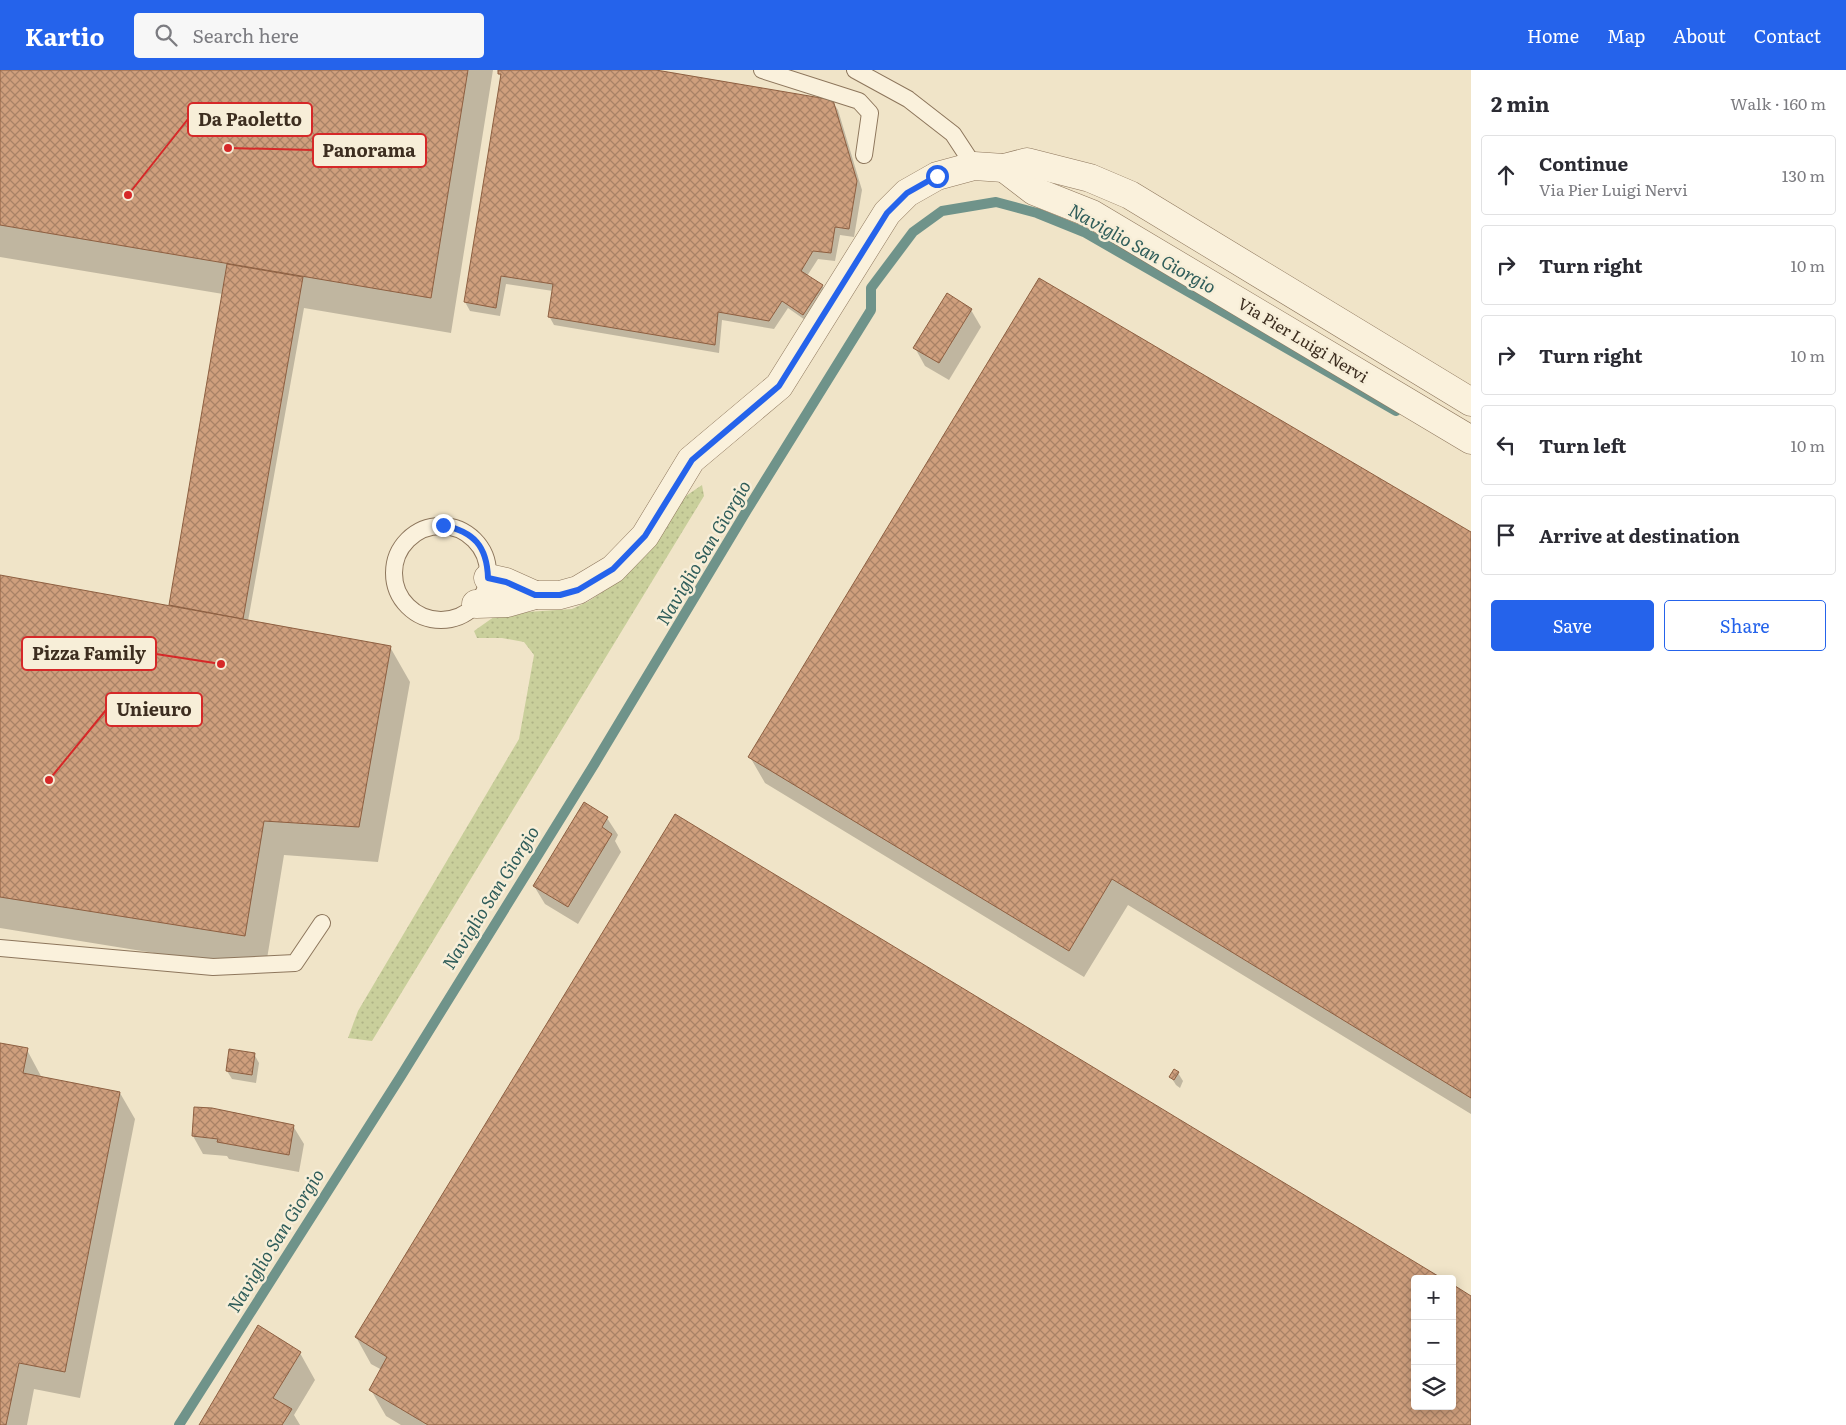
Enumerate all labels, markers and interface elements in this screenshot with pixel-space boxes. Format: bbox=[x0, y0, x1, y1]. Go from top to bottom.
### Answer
search box bbox=[134, 13, 484, 58]
text: Kartio bbox=[25, 18, 104, 53]
icon: search bbox=[152, 21, 180, 49]
text: Search here bbox=[192, 21, 299, 49]
text: Home bbox=[1527, 22, 1579, 49]
text: Map bbox=[1607, 22, 1645, 49]
text: About bbox=[1673, 22, 1726, 49]
text: Contact bbox=[1754, 22, 1821, 49]
text: 2 min bbox=[1491, 87, 1550, 118]
text: Walk · 160 m bbox=[1730, 91, 1826, 115]
callout: Da Paoletto bbox=[188, 103, 312, 136]
text: Da Paoletto bbox=[198, 105, 302, 132]
callout: Panorama bbox=[313, 134, 426, 167]
text: Panorama bbox=[322, 136, 416, 163]
text: Continue bbox=[1539, 149, 1628, 177]
icon: ahead bbox=[1492, 161, 1520, 189]
text: 130 m bbox=[1782, 163, 1825, 187]
route start bbox=[926, 165, 949, 188]
text: Via Pier Luigi Nervi bbox=[1539, 177, 1687, 201]
water label: Naviglio San Giorgio bbox=[1064, 196, 1221, 299]
icon: right bbox=[1492, 251, 1520, 279]
text: Turn right bbox=[1539, 251, 1643, 279]
text: 10 m bbox=[1791, 253, 1825, 277]
street label: Via Pier Luigi Nervi bbox=[1234, 291, 1373, 388]
icon: right bbox=[1492, 341, 1520, 369]
text: Turn right bbox=[1539, 341, 1643, 369]
text: 10 m bbox=[1791, 343, 1825, 367]
icon: left bbox=[1492, 431, 1520, 459]
text: Turn left bbox=[1539, 431, 1626, 459]
text: 10 m bbox=[1791, 433, 1825, 457]
water label: Naviglio San Giorgio bbox=[649, 475, 757, 630]
route end bbox=[432, 514, 455, 537]
icon: arrive bbox=[1492, 521, 1520, 549]
text: Arrive at destination bbox=[1539, 521, 1740, 549]
button: Save bbox=[1491, 600, 1654, 651]
button: Share bbox=[1664, 600, 1826, 651]
callout: Pizza Family bbox=[22, 637, 156, 670]
text: Pizza Family bbox=[32, 639, 146, 666]
callout: Unieuro bbox=[106, 693, 202, 726]
text: Unieuro bbox=[116, 695, 192, 722]
water label: Naviglio San Giorgio bbox=[435, 820, 545, 974]
water label: Naviglio San Giorgio bbox=[220, 1163, 330, 1317]
map controls bbox=[1411, 1275, 1456, 1410]
button: + bbox=[1411, 1275, 1456, 1320]
button: − bbox=[1411, 1320, 1456, 1365]
button: layers bbox=[1411, 1365, 1456, 1410]

